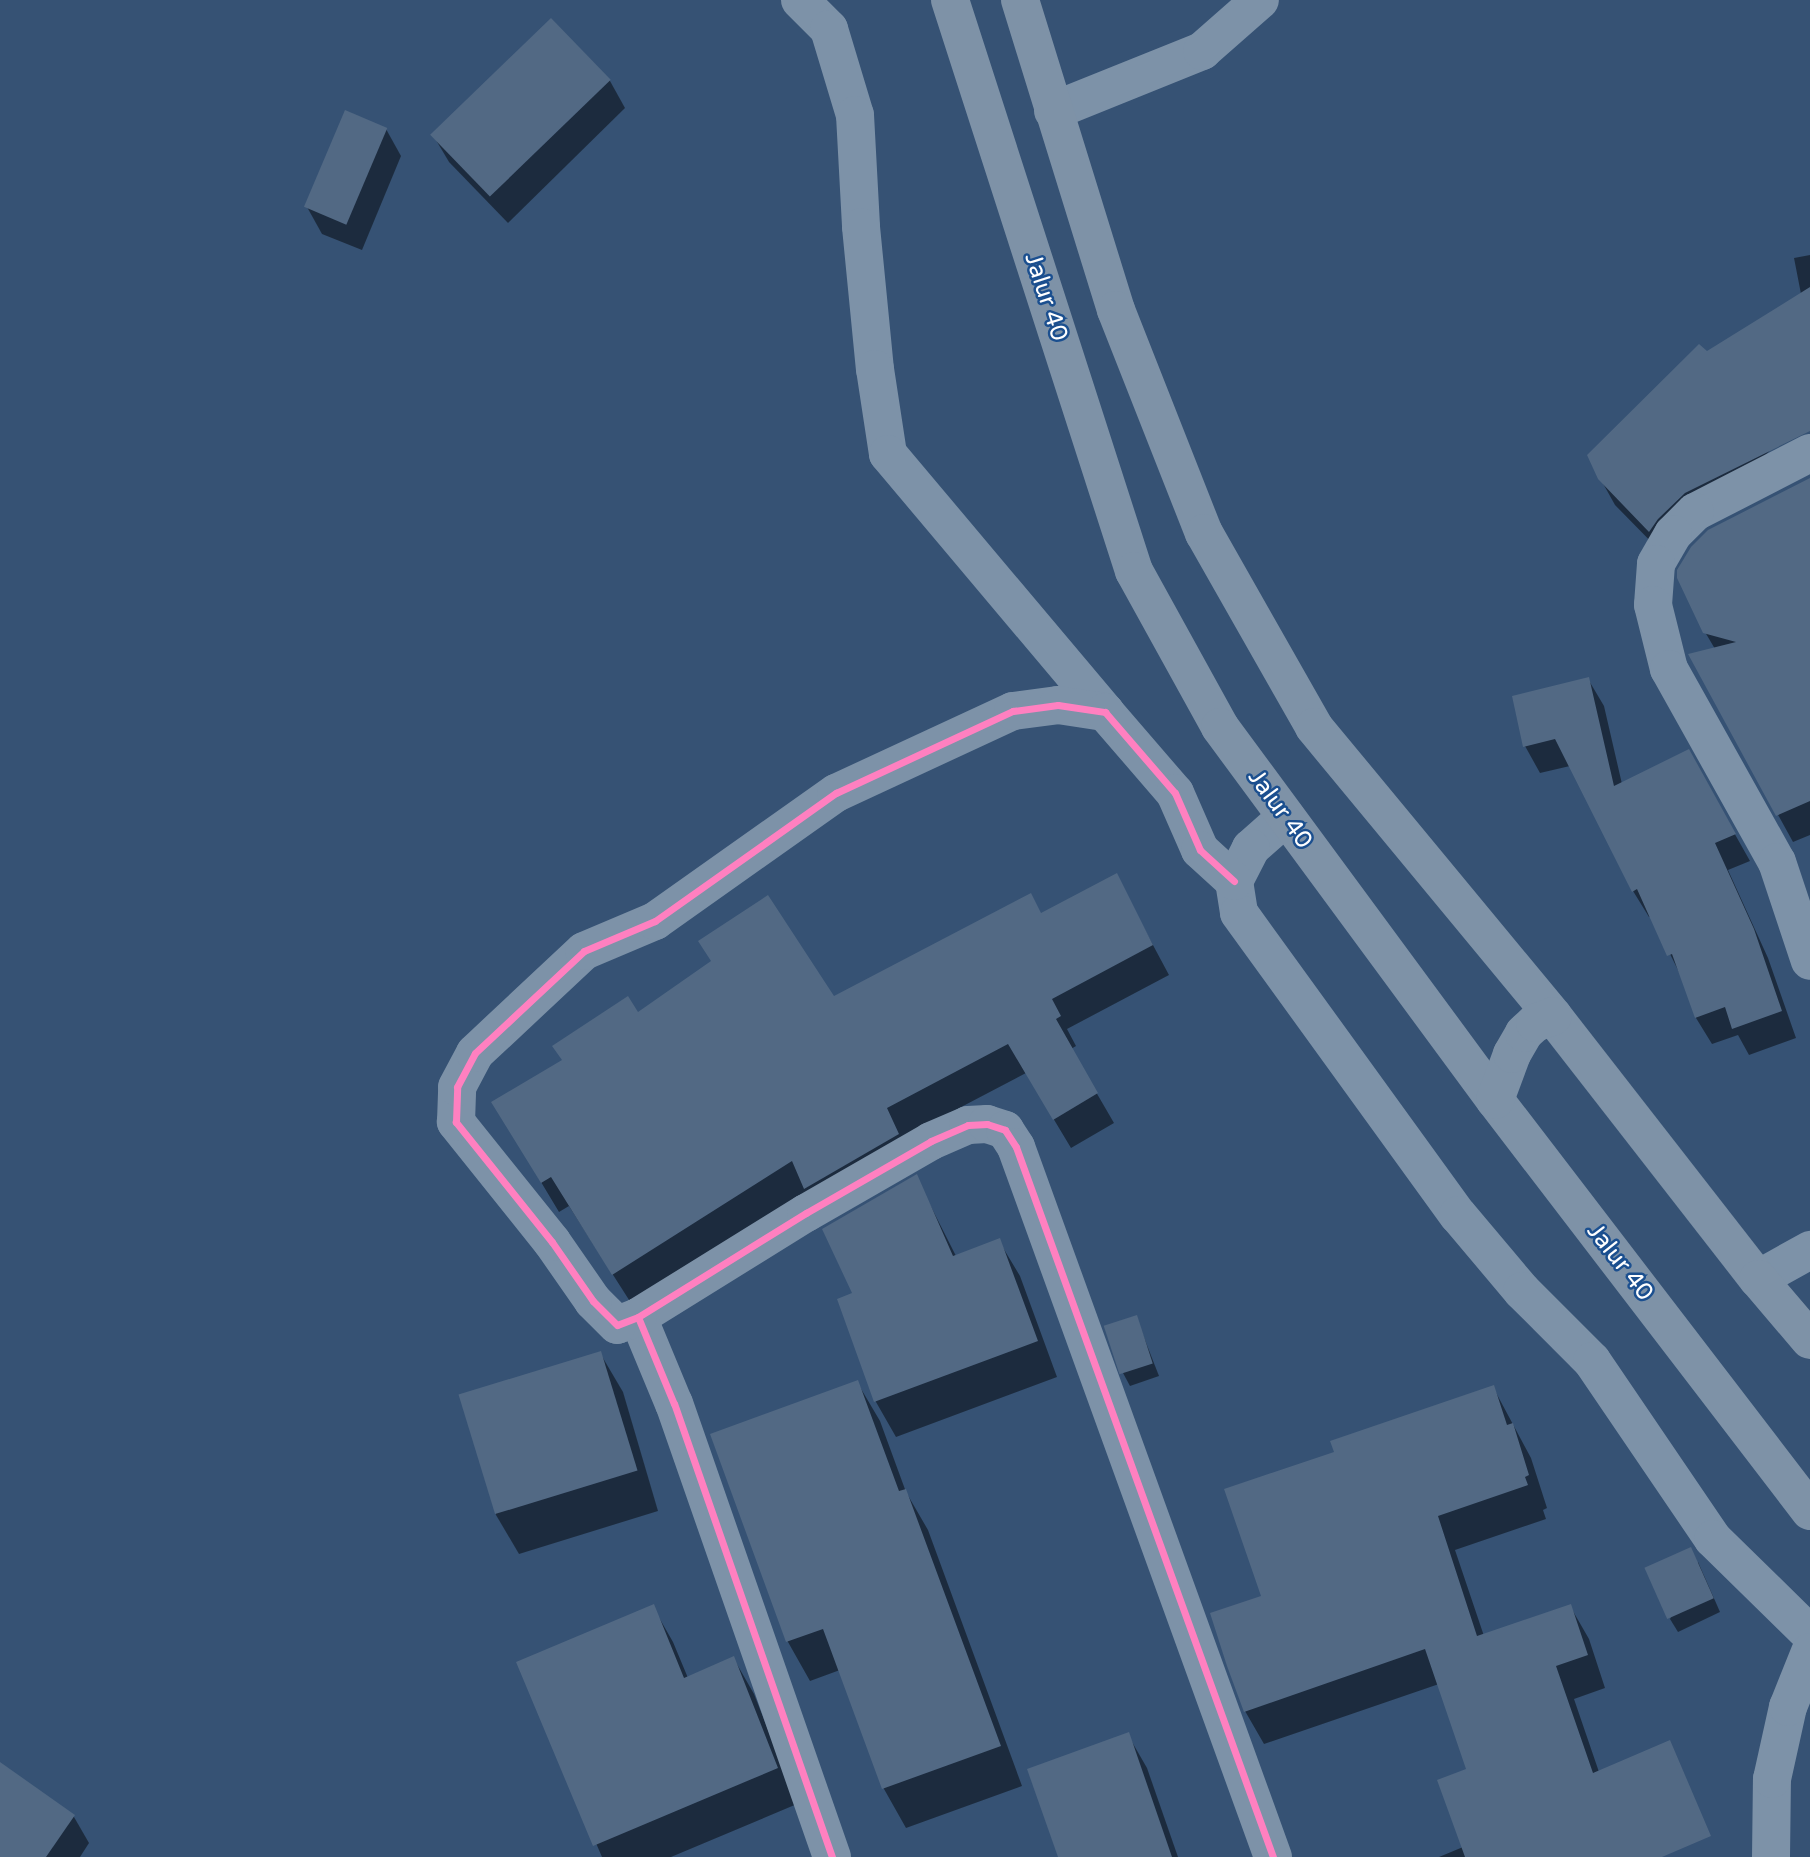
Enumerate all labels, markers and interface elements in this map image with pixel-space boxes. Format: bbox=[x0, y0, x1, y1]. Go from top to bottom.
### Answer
street label: Jalur 40 bbox=[1018, 249, 1074, 345]
street label: Jalur 40 bbox=[1242, 764, 1318, 854]
street label: Jalur 40 bbox=[1581, 1217, 1659, 1307]

